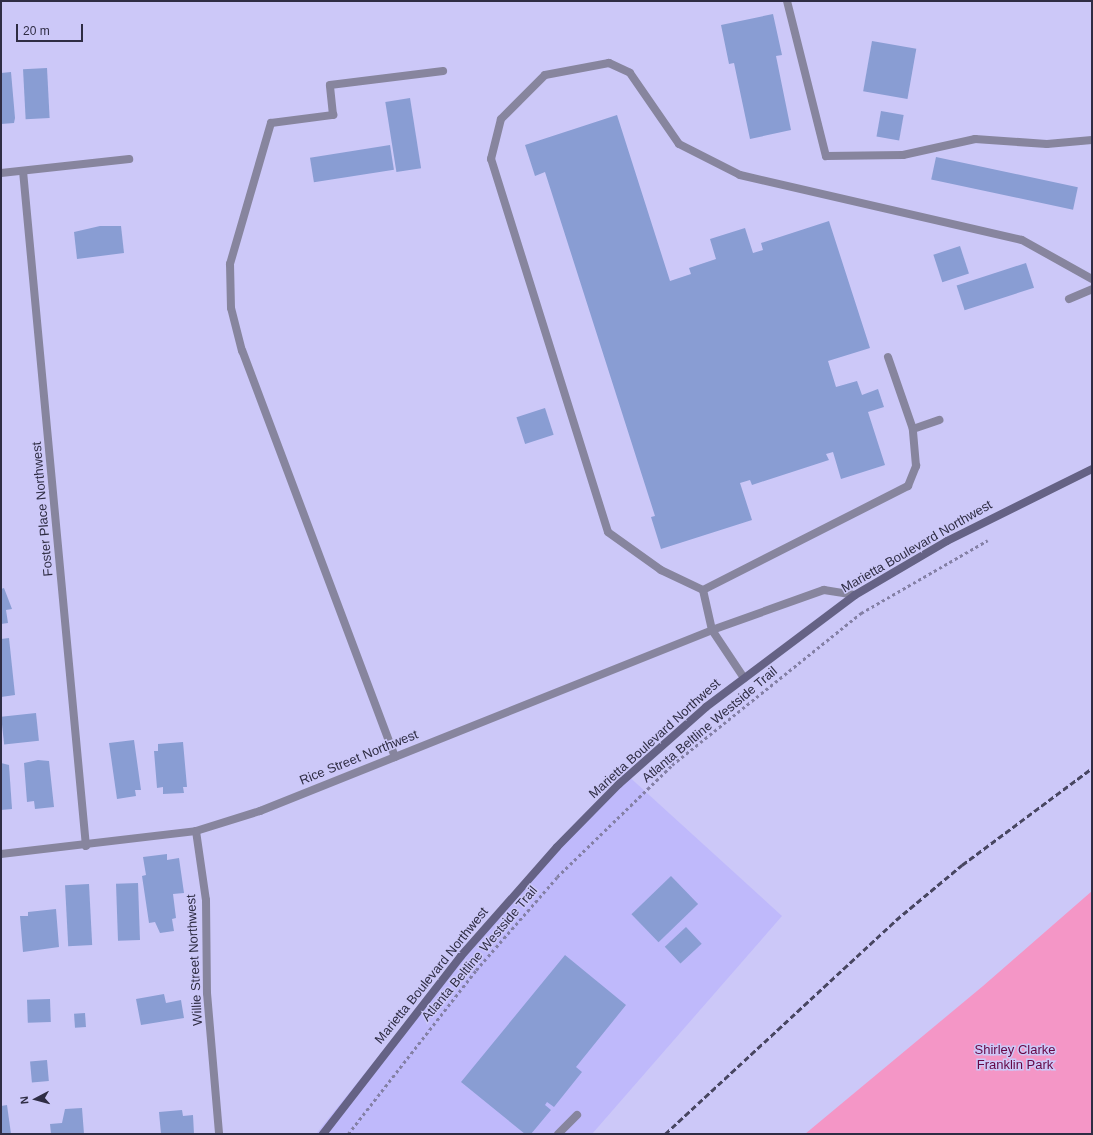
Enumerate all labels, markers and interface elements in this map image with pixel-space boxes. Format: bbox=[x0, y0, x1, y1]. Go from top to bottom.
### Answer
scale bar bbox=[18, 16, 85, 42]
text: 20 m bbox=[23, 24, 50, 38]
street label: Foster Place Northwest bbox=[29, 441, 57, 577]
street label: Marietta Boulevard Northwest bbox=[839, 497, 995, 597]
street label: Atlanta Beltline Westside Trail bbox=[639, 664, 781, 786]
street label: Marietta Boulevard Northwest bbox=[586, 676, 724, 802]
street label: Rice Street Northwest bbox=[297, 727, 421, 789]
street label: Atlanta Beltline Westside Trail bbox=[419, 883, 541, 1025]
street label: Willie Street Northwest bbox=[184, 894, 206, 1026]
street label: Marietta Boulevard Northwest bbox=[372, 905, 492, 1047]
park label: Shirley Clarke Franklin Park bbox=[975, 1043, 1055, 1074]
north arrow bbox=[16, 1079, 56, 1119]
text: N bbox=[18, 1096, 30, 1105]

